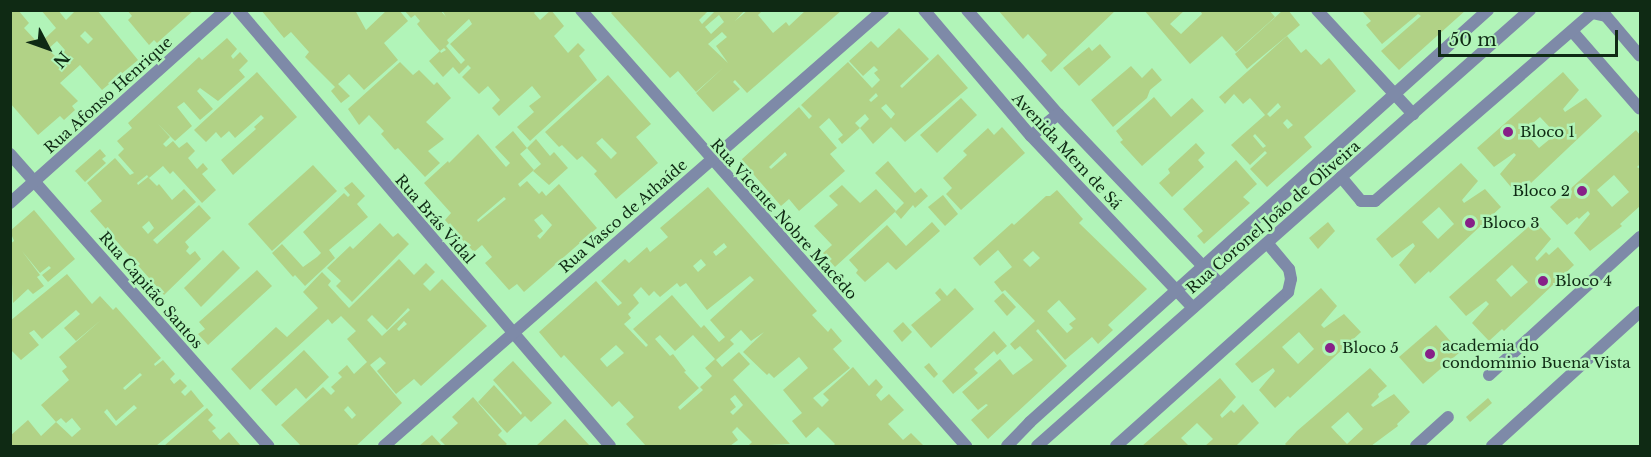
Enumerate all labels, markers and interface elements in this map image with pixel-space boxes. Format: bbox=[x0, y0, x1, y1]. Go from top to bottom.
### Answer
north arrow bbox=[18, 18, 78, 78]
scale bar bbox=[1441, 18, 1621, 56]
text: 50 m bbox=[1449, 29, 1497, 51]
street label: Rua Afonso Henrique bbox=[40, 33, 176, 157]
text: N bbox=[49, 48, 74, 72]
street label: Avenida Mem de Sá bbox=[1008, 89, 1126, 213]
place label: Bloco 1 bbox=[1520, 123, 1575, 141]
marker: Bloco 1 bbox=[1501, 125, 1515, 139]
street label: Rua Vicente Nobre Macêdo bbox=[707, 135, 861, 303]
street label: Rua Coronel João de Oliveira bbox=[1183, 137, 1363, 297]
street label: Rua Vasco de Athaíde bbox=[555, 155, 691, 277]
street label: Rua Brás Vidal bbox=[391, 171, 479, 267]
place label: Bloco 2 bbox=[1512, 182, 1570, 200]
marker: Bloco 2 bbox=[1575, 184, 1589, 198]
place label: Bloco 3 bbox=[1482, 214, 1540, 232]
marker: Bloco 3 bbox=[1463, 216, 1477, 230]
street label: Rua Capitão Santos bbox=[95, 228, 207, 352]
place label: Bloco 4 bbox=[1555, 272, 1612, 290]
marker: Bloco 4 bbox=[1536, 274, 1550, 288]
place label: academia do condominio Buena Vista bbox=[1442, 336, 1631, 371]
place label: Bloco 5 bbox=[1342, 339, 1399, 357]
marker: Bloco 5 bbox=[1323, 341, 1337, 355]
marker: academia do condominio Buena Vista bbox=[1423, 347, 1437, 361]

